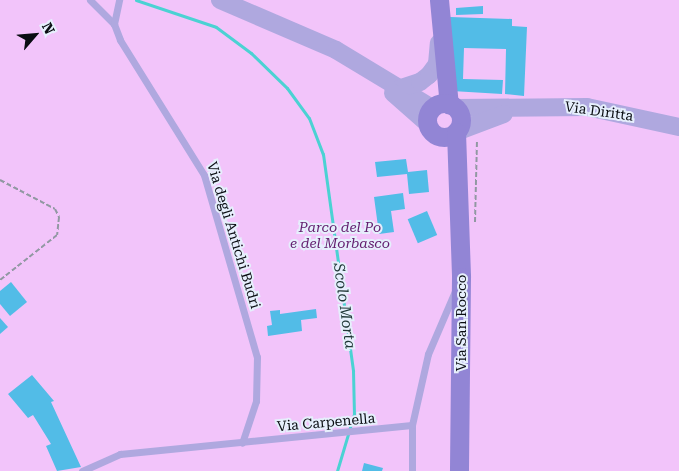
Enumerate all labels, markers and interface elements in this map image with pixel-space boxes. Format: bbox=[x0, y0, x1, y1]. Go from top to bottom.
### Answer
north arrow bbox=[10, 10, 60, 60]
text: N bbox=[39, 20, 58, 37]
street label: Via Diritta bbox=[564, 98, 634, 124]
street label: Via degli Antichi Budri bbox=[204, 159, 264, 311]
park label: Parco del Po e del Morbasco bbox=[290, 219, 390, 252]
water label: Scolo Morta bbox=[329, 262, 359, 350]
street label: Via San Rocco bbox=[453, 275, 469, 371]
street label: Via Carpenella bbox=[276, 409, 376, 435]

